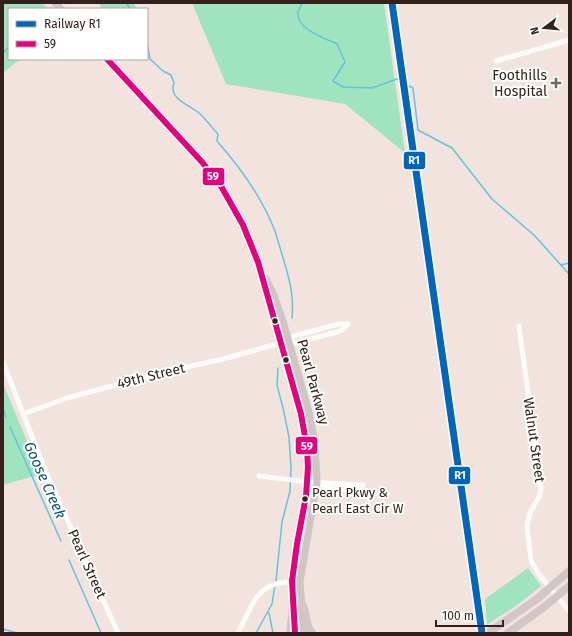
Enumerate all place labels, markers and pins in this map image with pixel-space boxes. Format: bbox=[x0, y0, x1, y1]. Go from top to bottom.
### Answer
place label: Foothills Hospital bbox=[492, 67, 547, 100]
marker: Foothills Hospital bbox=[550, 77, 562, 89]
unlabelled marker bbox=[270, 316, 280, 326]
unlabelled marker bbox=[281, 355, 291, 365]
place label: Pearl Pkwy & Pearl East Cir W bbox=[312, 485, 404, 516]
marker: Pearl Pkwy & Pearl East Cir W bbox=[300, 494, 310, 504]

